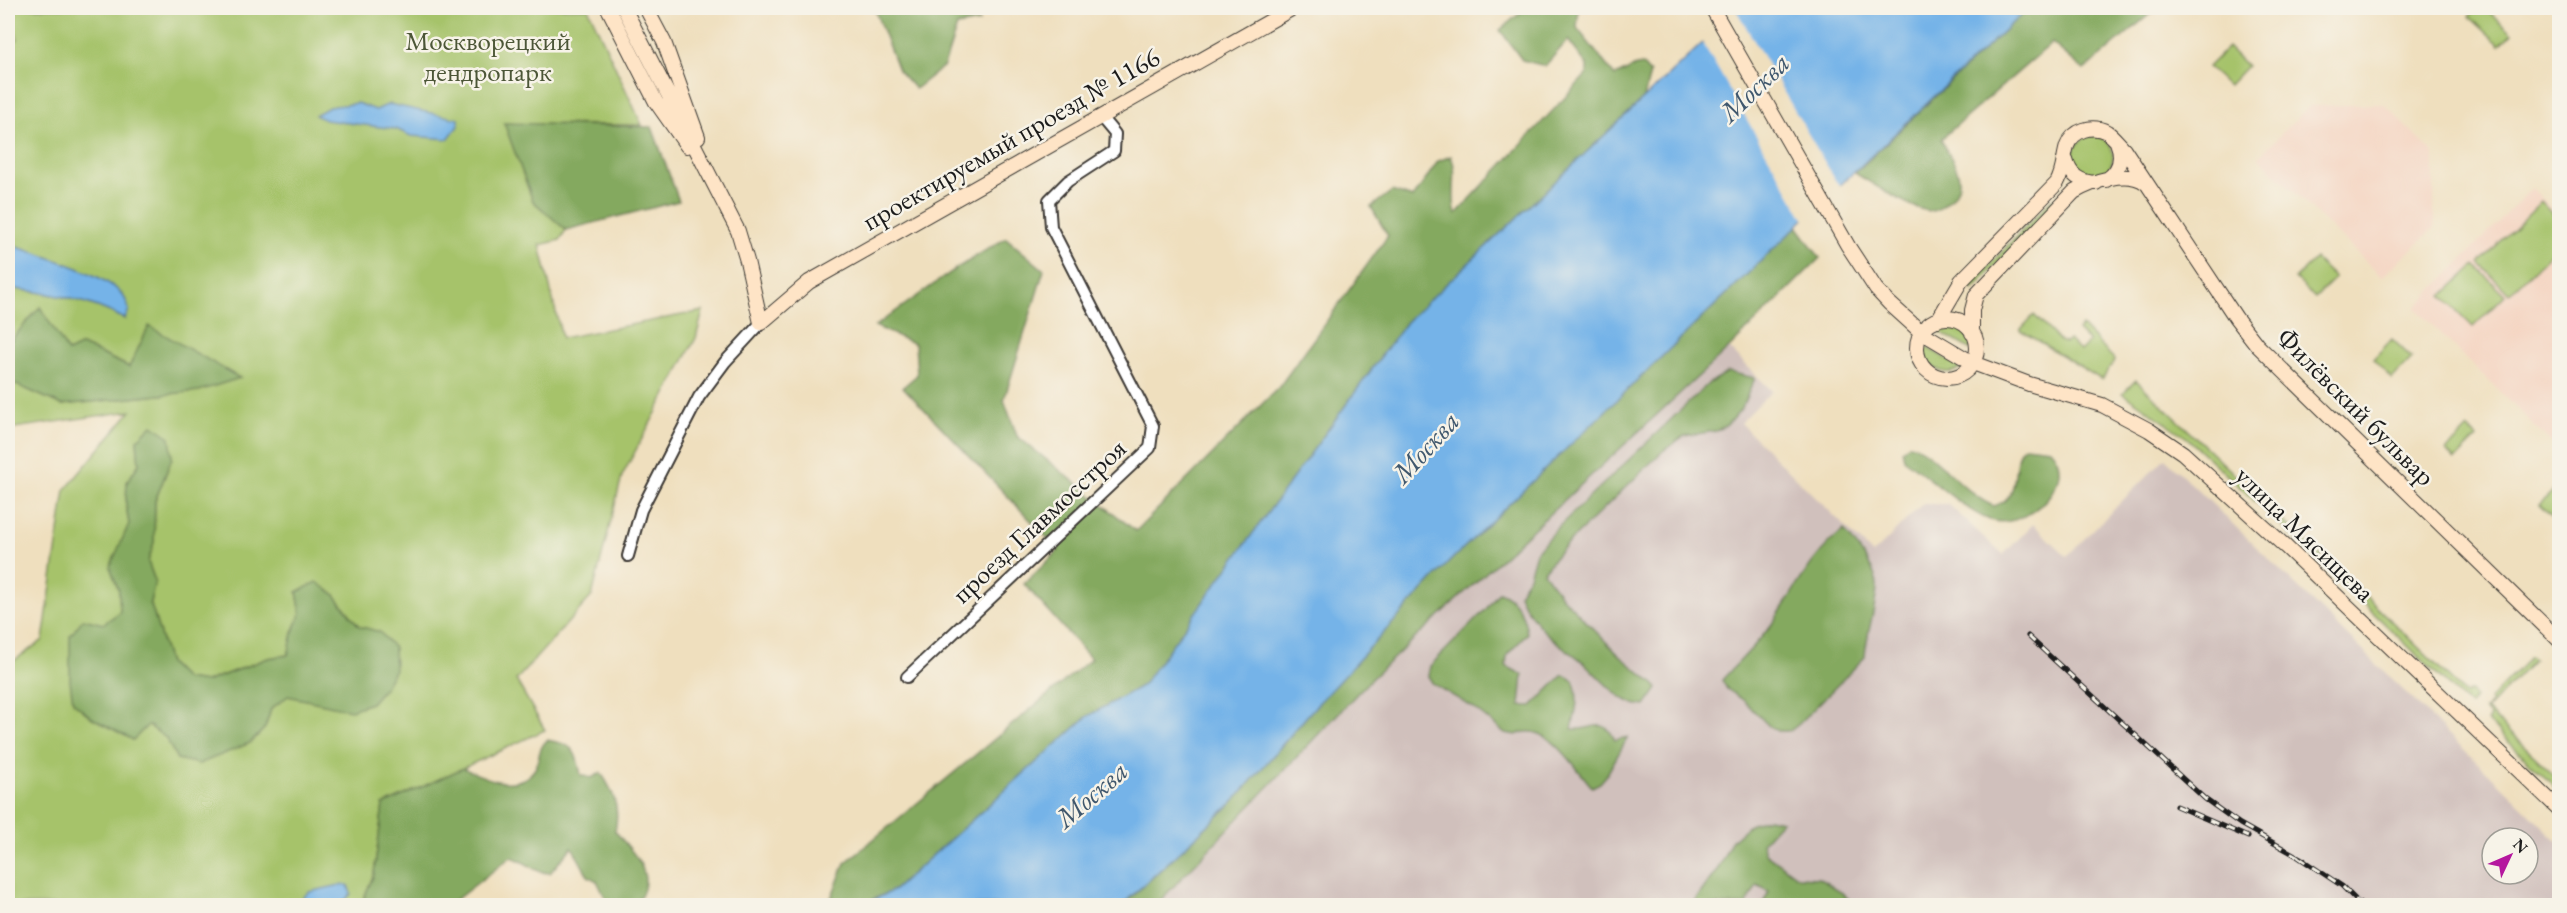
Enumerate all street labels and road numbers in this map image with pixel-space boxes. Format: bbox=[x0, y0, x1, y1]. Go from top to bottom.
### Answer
street label: проектируемый проезд № 1166 bbox=[856, 39, 1166, 238]
street label: Филёвский бульвар bbox=[2270, 320, 2443, 493]
street label: проезд Главмосстроя bbox=[944, 431, 1133, 611]
street label: улица Мясищева bbox=[2228, 458, 2383, 609]

